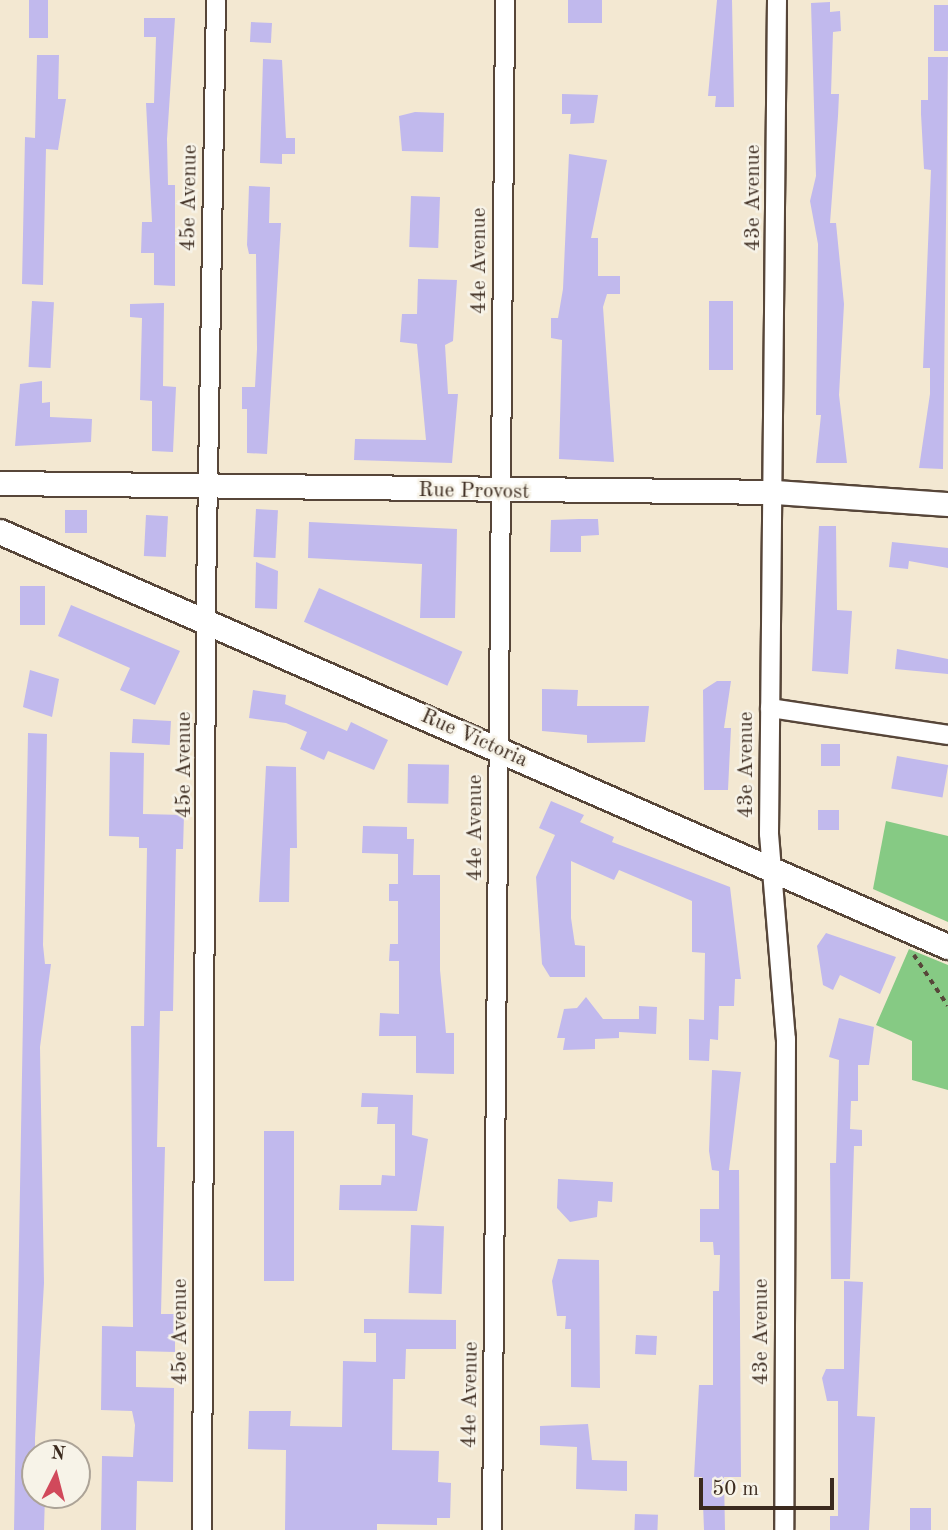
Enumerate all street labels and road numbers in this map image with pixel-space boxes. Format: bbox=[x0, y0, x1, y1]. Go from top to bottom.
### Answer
street label: 45e Avenue bbox=[176, 144, 204, 252]
street label: 43e Avenue bbox=[741, 145, 767, 251]
street label: 44e Avenue bbox=[467, 208, 493, 314]
street label: Rue Provost bbox=[418, 478, 530, 506]
street label: Rue Victoria bbox=[417, 704, 531, 774]
street label: 45e Avenue bbox=[172, 712, 198, 818]
street label: 43e Avenue bbox=[734, 712, 760, 818]
street label: 44e Avenue bbox=[463, 775, 489, 881]
street label: 45e Avenue bbox=[168, 1279, 194, 1385]
street label: 43e Avenue bbox=[749, 1279, 775, 1385]
street label: 44e Avenue bbox=[457, 1341, 485, 1449]

